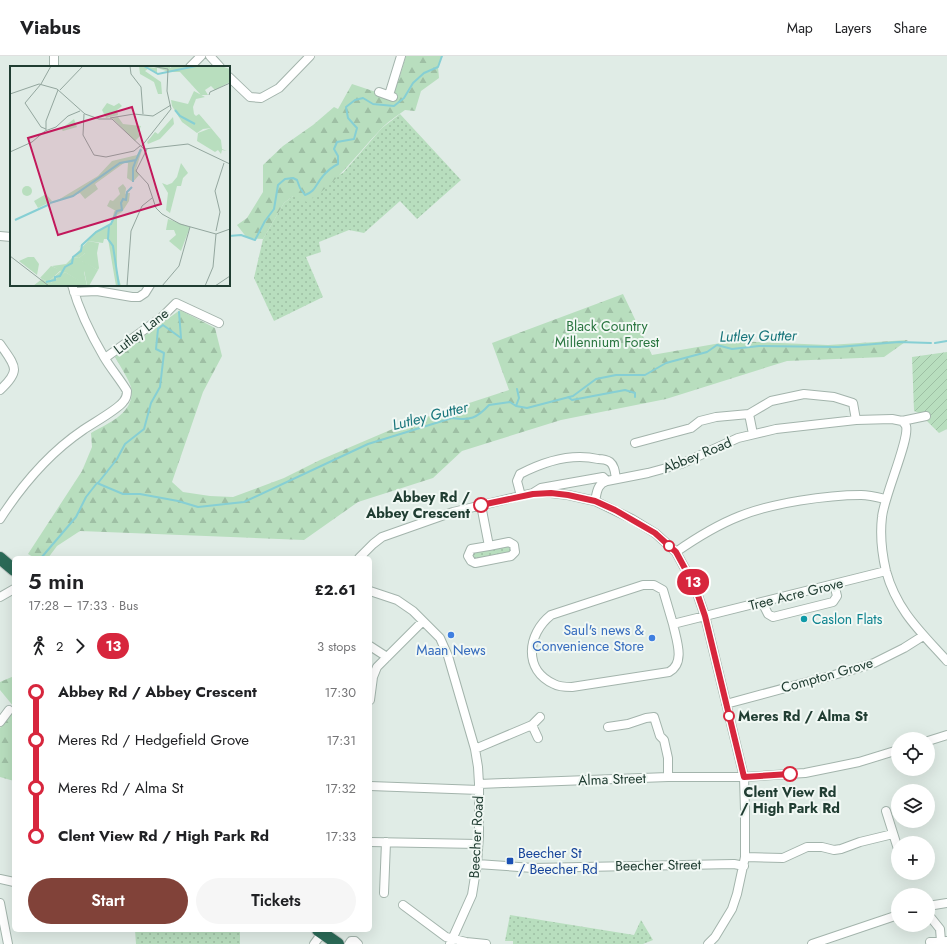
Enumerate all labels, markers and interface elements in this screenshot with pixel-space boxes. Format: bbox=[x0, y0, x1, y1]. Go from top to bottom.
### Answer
text: Viabus bbox=[20, 14, 81, 41]
text: Map bbox=[787, 18, 813, 38]
text: Layers bbox=[835, 18, 871, 38]
text: Share bbox=[893, 18, 927, 38]
inset map bbox=[10, 66, 230, 286]
street label: Lutley Lane bbox=[109, 303, 173, 359]
park label: Black Country Millennium Forest bbox=[555, 316, 660, 352]
water label: Lutley Gutter bbox=[719, 324, 798, 348]
water label: Lutley Gutter bbox=[390, 396, 471, 436]
street label: Abbey Road bbox=[660, 432, 734, 478]
place label: Abbey Rd / Abbey Crescent bbox=[365, 487, 471, 523]
marker: Abbey Rd / Abbey Crescent bbox=[473, 497, 489, 513]
unlabelled marker bbox=[663, 540, 675, 552]
text: 5 min bbox=[28, 565, 84, 597]
line badge: 13 bbox=[675, 569, 711, 595]
text: 13 bbox=[685, 572, 701, 592]
street label: Tree Acre Grove bbox=[747, 573, 845, 615]
text: £2.61 bbox=[314, 579, 356, 601]
text: 17:28 – 17:33 · Bus bbox=[28, 596, 138, 615]
place label: Caslon Flats bbox=[812, 609, 883, 629]
marker: Caslon Flats bbox=[799, 614, 809, 624]
place label: Saul's news & Convenience Store bbox=[532, 620, 645, 656]
marker: Maan News bbox=[446, 630, 456, 640]
marker: Saul's news & Convenience Store bbox=[647, 633, 657, 643]
icon: walk bbox=[28, 635, 50, 657]
icon: forward bbox=[69, 635, 91, 657]
text: 13 bbox=[105, 636, 121, 656]
text: 2 bbox=[56, 637, 63, 656]
text: 3 stops bbox=[317, 637, 356, 656]
place label: Maan News bbox=[416, 640, 486, 660]
street label: Compton Grove bbox=[779, 652, 875, 698]
text: Abbey Rd / Abbey Crescent bbox=[58, 681, 257, 703]
text: 17:30 bbox=[325, 683, 356, 702]
place label: Meres Rd / Alma St bbox=[738, 706, 868, 726]
marker: Meres Rd / Alma St bbox=[723, 710, 735, 722]
text: Meres Rd / Hedgefield Grove bbox=[58, 729, 249, 751]
text: 17:31 bbox=[326, 731, 356, 750]
map controls bbox=[891, 732, 935, 932]
button: locate bbox=[891, 732, 935, 776]
marker: Clent View Rd / High Park Rd bbox=[782, 766, 798, 782]
street label: Alma Street bbox=[578, 768, 647, 790]
text: Meres Rd / Alma St bbox=[58, 777, 183, 799]
text: 17:32 bbox=[325, 779, 356, 798]
place label: Clent View Rd / High Park Rd bbox=[740, 782, 840, 818]
button: layers bbox=[891, 784, 935, 828]
street label: Beecher Road bbox=[464, 795, 488, 879]
text: Clent View Rd / High Park Rd bbox=[58, 825, 269, 847]
text: 17:33 bbox=[325, 827, 356, 846]
button: + bbox=[891, 836, 935, 880]
place label: Beecher St / Beecher Rd bbox=[518, 843, 598, 879]
street label: Beecher Street bbox=[615, 854, 702, 876]
marker: Beecher St / Beecher Rd bbox=[505, 856, 515, 866]
button: Start bbox=[28, 878, 188, 924]
button: Tickets bbox=[196, 878, 356, 924]
button: − bbox=[891, 888, 935, 932]

